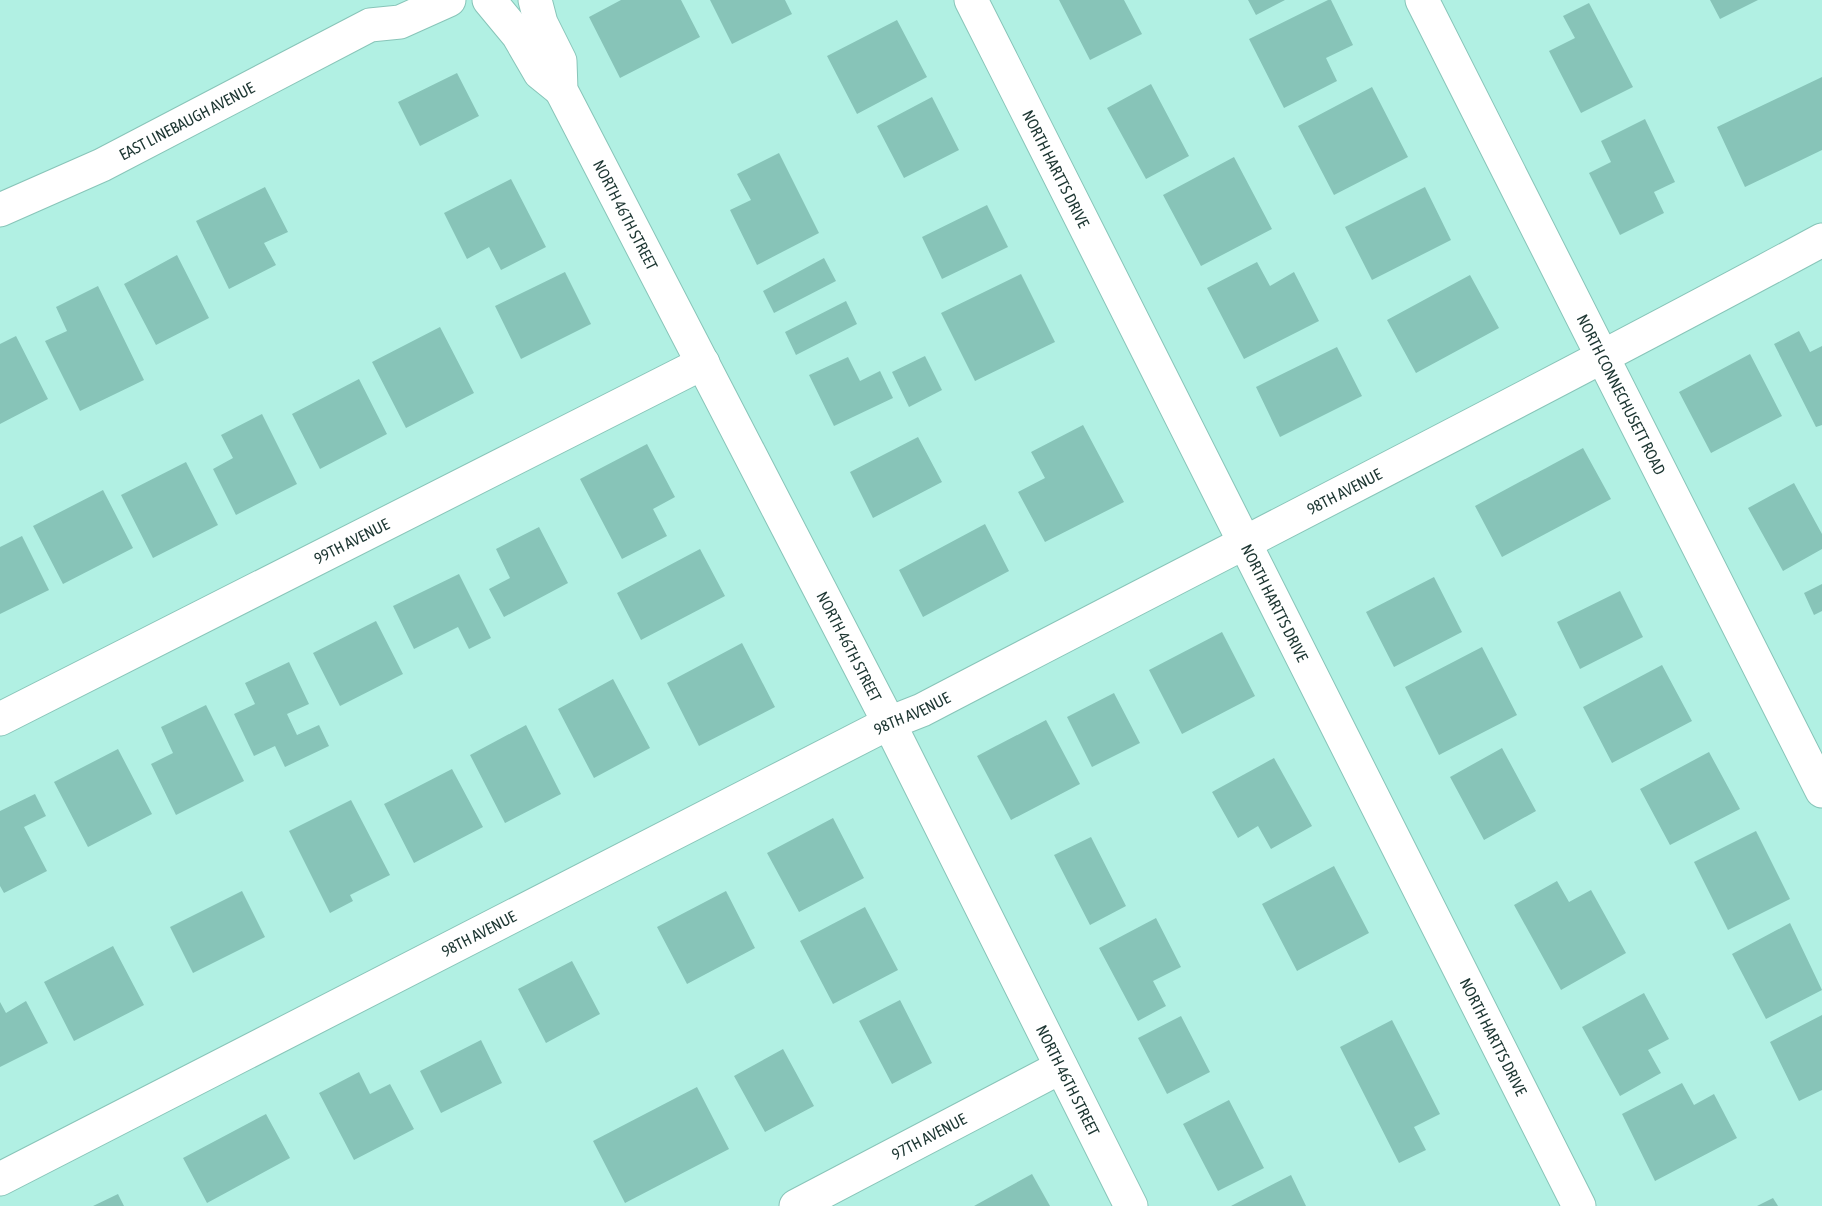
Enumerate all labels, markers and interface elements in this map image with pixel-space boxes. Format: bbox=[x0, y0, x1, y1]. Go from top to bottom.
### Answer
street label: EAST LINEBAUGH AVENUE bbox=[116, 78, 257, 163]
street label: NORTH HARTTS DRIVE bbox=[1019, 107, 1093, 231]
street label: NORTH 46TH STREET bbox=[590, 157, 662, 273]
street label: NORTH CONNECHUSETT ROAD bbox=[1573, 311, 1669, 478]
street label: 98TH AVENUE bbox=[1304, 465, 1385, 518]
street label: 99TH AVENUE bbox=[311, 514, 392, 567]
street label: NORTH HARTTS DRIVE bbox=[1238, 541, 1312, 665]
street label: NORTH 46TH STREET bbox=[813, 588, 885, 705]
street label: 98TH AVENUE bbox=[871, 688, 953, 738]
street label: 98TH AVENUE bbox=[438, 907, 519, 960]
street label: NORTH HARTTS DRIVE bbox=[1457, 975, 1531, 1099]
street label: NORTH 46TH STREET bbox=[1033, 1022, 1103, 1139]
street label: 97TH AVENUE bbox=[889, 1109, 969, 1163]

